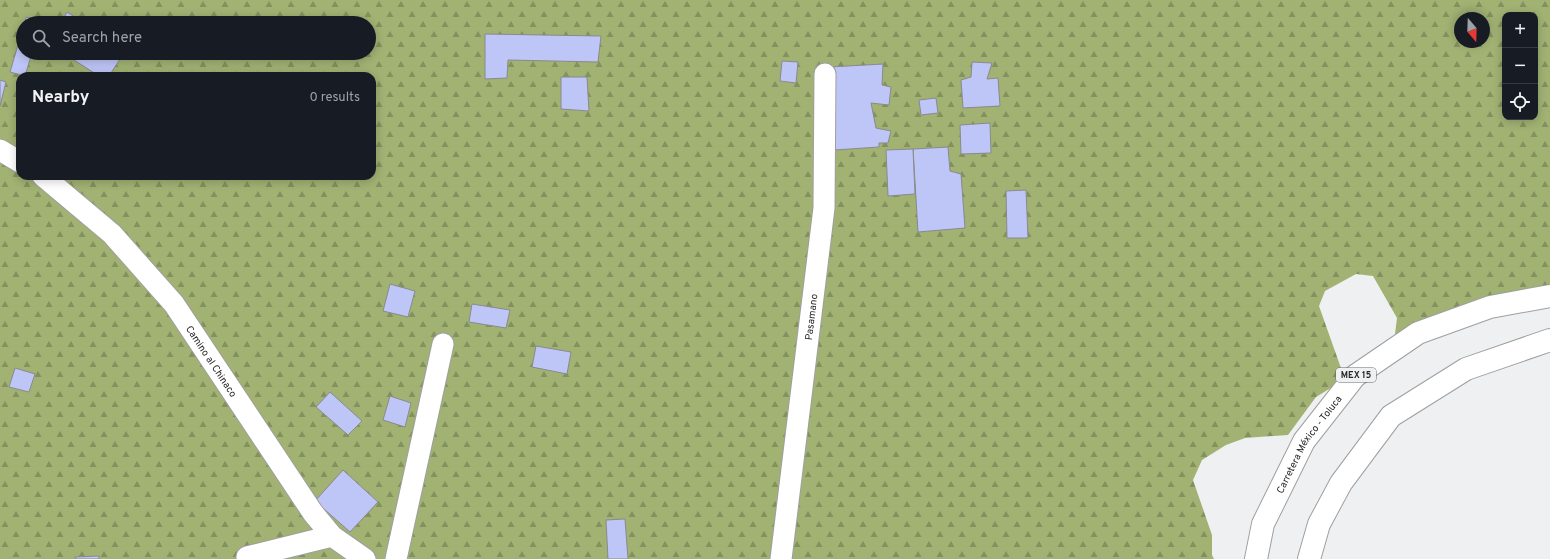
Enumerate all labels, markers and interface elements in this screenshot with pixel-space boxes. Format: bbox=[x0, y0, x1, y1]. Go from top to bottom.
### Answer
north arrow bbox=[1454, 12, 1490, 48]
map controls bbox=[1502, 12, 1538, 120]
button: + bbox=[1502, 12, 1538, 48]
search box bbox=[16, 16, 376, 60]
icon: search bbox=[30, 27, 52, 49]
text: Search here bbox=[62, 29, 142, 48]
button: − bbox=[1502, 48, 1538, 84]
button: locate bbox=[1502, 84, 1538, 120]
text: Nearby bbox=[32, 87, 89, 109]
text: 0 results bbox=[309, 90, 360, 106]
street label: Pasamano bbox=[803, 293, 821, 341]
street label: Camino al Chinaco bbox=[182, 323, 239, 400]
road number: MEX 15 bbox=[1336, 368, 1376, 382]
street label: Carretera México - Toluca bbox=[1274, 393, 1345, 496]

